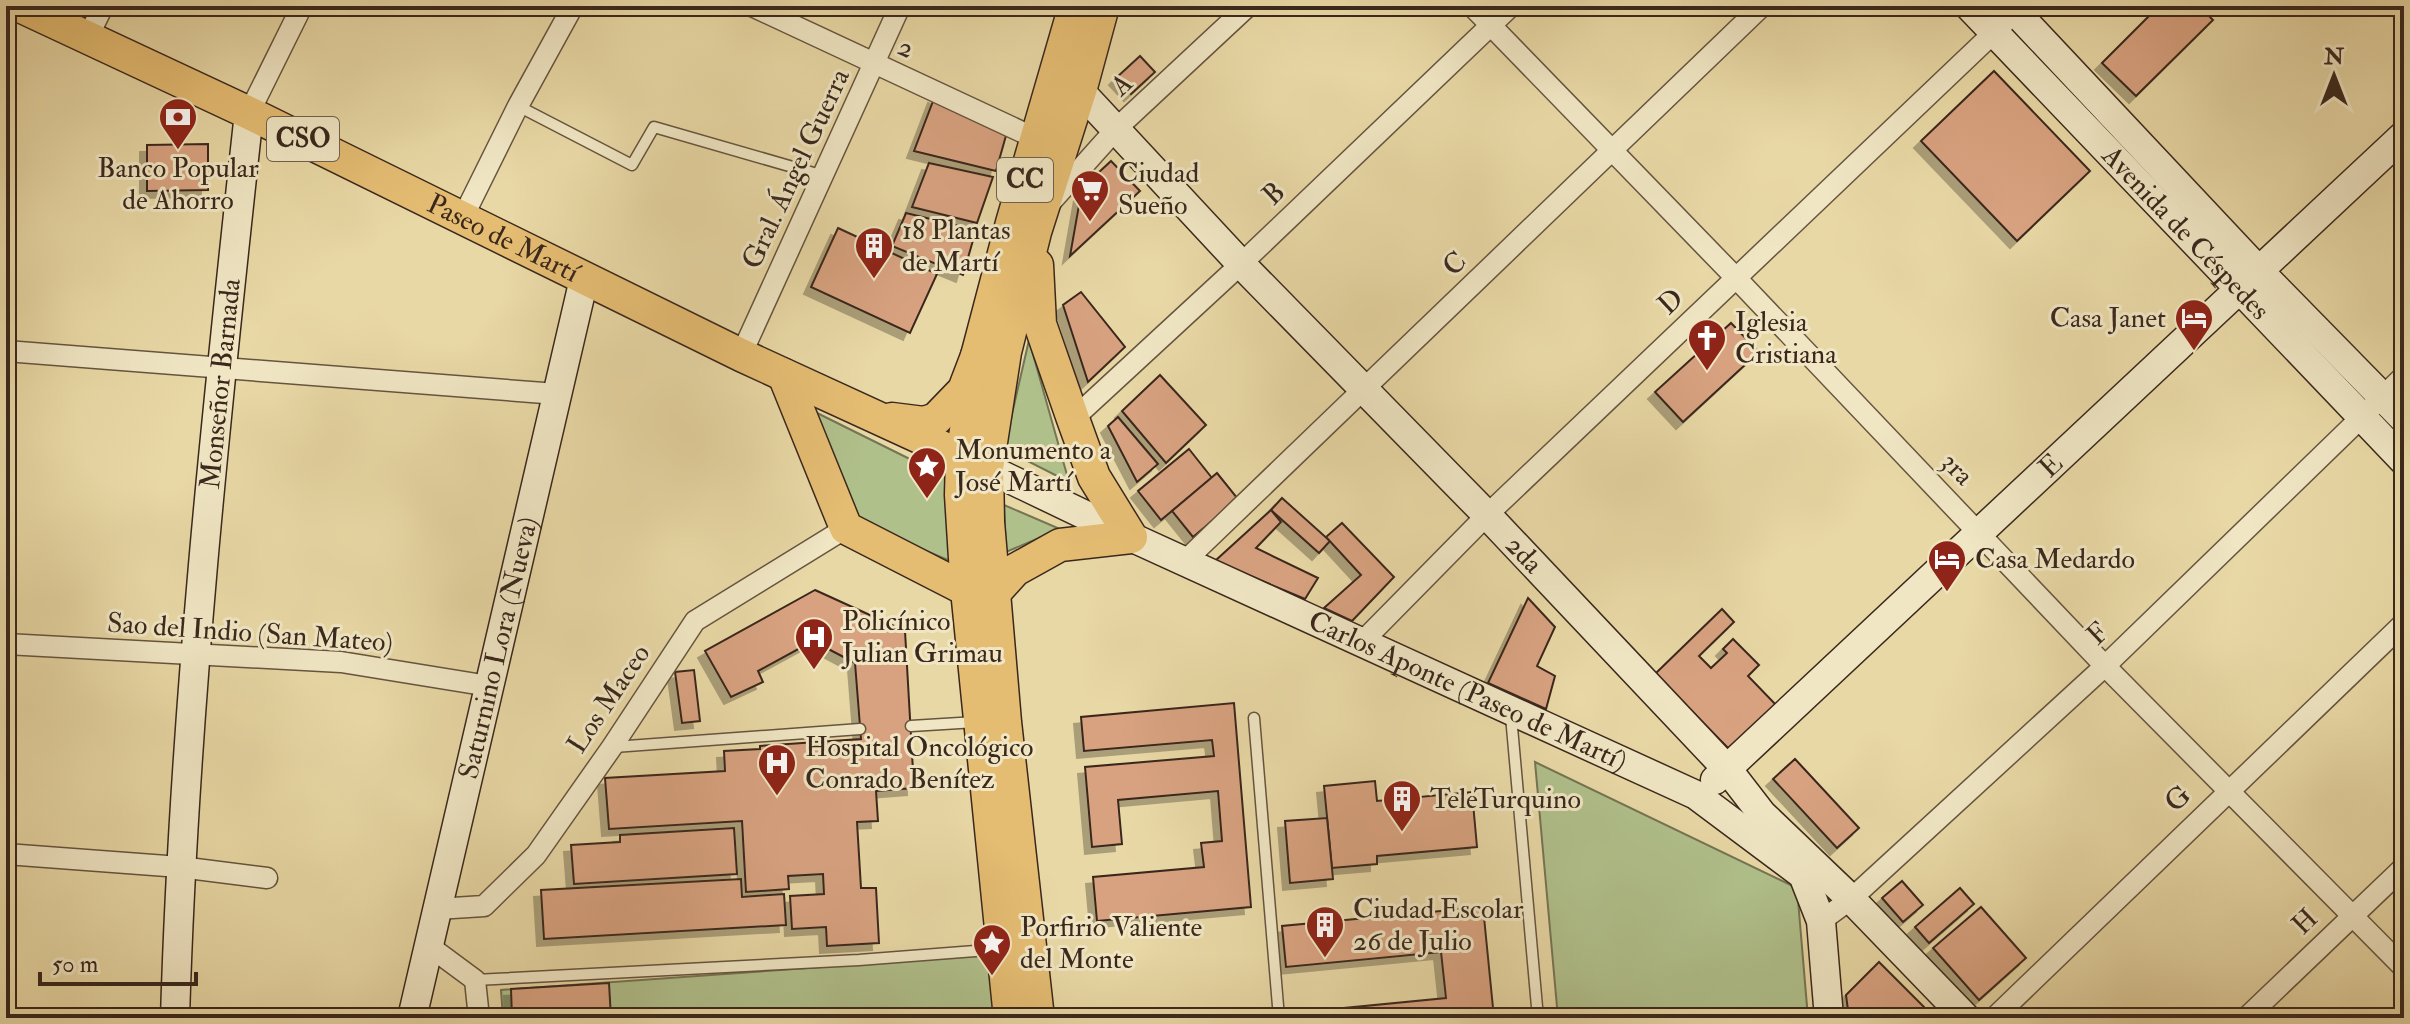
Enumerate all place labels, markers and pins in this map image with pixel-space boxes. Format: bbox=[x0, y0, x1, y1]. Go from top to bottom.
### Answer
bank icon: Banco Popular de Ahorro bbox=[157, 96, 199, 151]
place label: Banco Popular de Ahorro bbox=[97, 151, 259, 218]
place label: Ciudad Sueño bbox=[1118, 156, 1199, 223]
supermarket icon: Ciudad Sueño bbox=[1069, 168, 1111, 223]
place label: 18 Plantas de Martí bbox=[902, 213, 1011, 280]
building icon: 18 Plantas de Martí bbox=[853, 225, 895, 280]
hotel icon: Casa Janet bbox=[2173, 297, 2215, 352]
place label: Casa Janet bbox=[2050, 301, 2166, 336]
place label: Iglesia Cristiana bbox=[1735, 305, 1837, 372]
church icon: Iglesia Cristiana bbox=[1686, 317, 1728, 372]
place label: Monumento a José Martí bbox=[954, 433, 1112, 500]
place icon: Monumento a José Martí bbox=[906, 445, 948, 500]
hotel icon: Casa Medardo bbox=[1926, 538, 1968, 593]
place label: Casa Medardo bbox=[1975, 542, 2135, 577]
place label: Policínico Julian Grimau bbox=[841, 604, 1003, 671]
hospital icon: Policínico Julian Grimau bbox=[793, 616, 835, 671]
place label: Hospital Oncológico Conrado Benítez bbox=[805, 730, 1034, 797]
hospital icon: Hospital Oncológico Conrado Benítez bbox=[756, 742, 798, 797]
building icon: TeleTurquino bbox=[1381, 778, 1423, 833]
place label: TeleTurquino bbox=[1430, 782, 1581, 817]
place label: Ciudad Escolar 26 de Julio bbox=[1353, 892, 1524, 959]
building icon: Ciudad Escolar 26 de Julio bbox=[1304, 904, 1346, 959]
place label: Porfirio Valiente del Monte bbox=[1020, 910, 1203, 977]
place icon: Porfirio Valiente del Monte bbox=[971, 922, 1013, 977]

